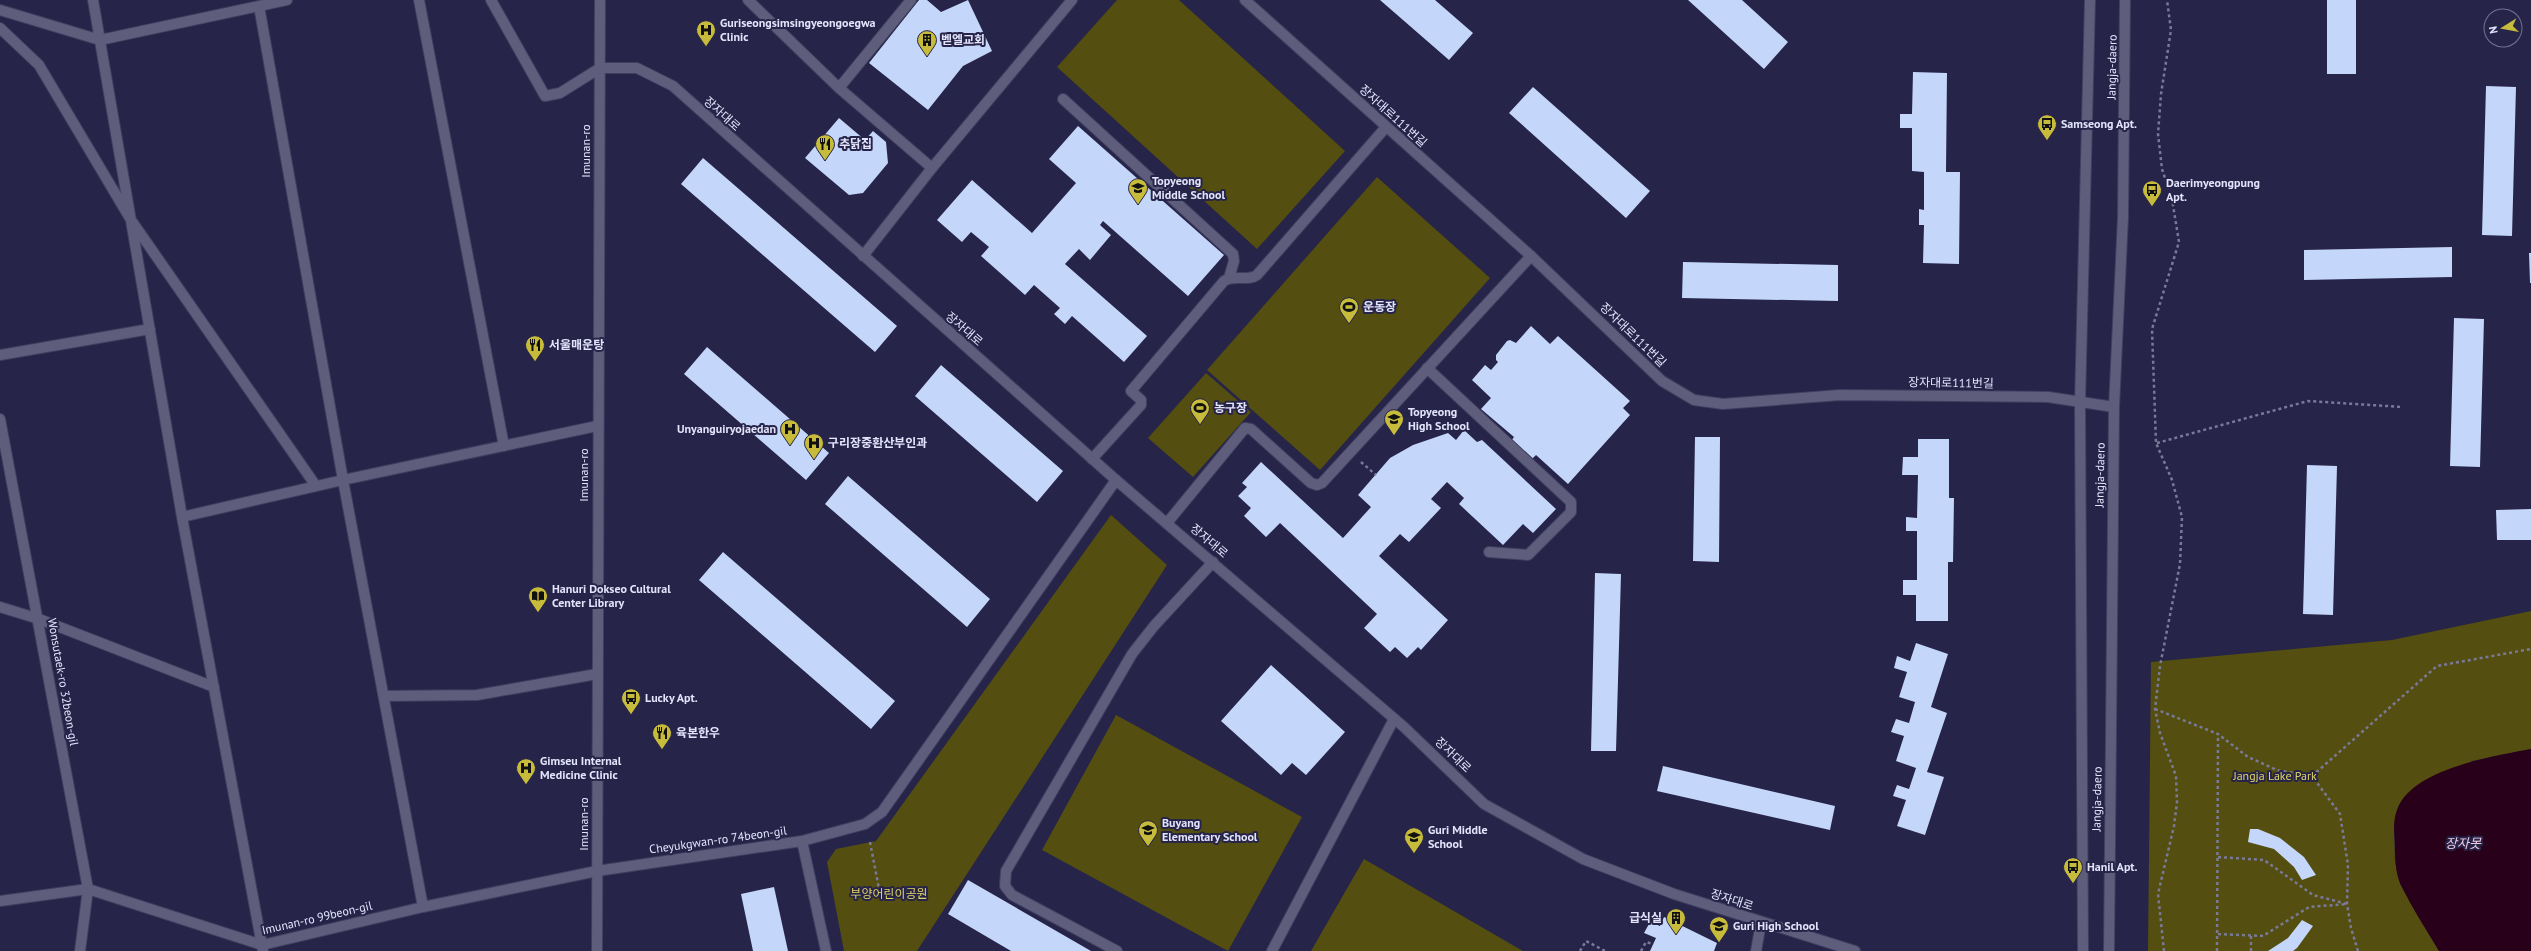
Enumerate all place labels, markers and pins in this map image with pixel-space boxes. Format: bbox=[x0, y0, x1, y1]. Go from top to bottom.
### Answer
place label: Guriseongsimsingyeongoegwa Clinic bbox=[720, 15, 876, 44]
hospital icon: Guriseongsimsingyeongoegwa Clinic bbox=[695, 19, 717, 47]
building icon: 벧엘교회 bbox=[916, 29, 938, 57]
place label: 벧엘교회 bbox=[941, 32, 985, 47]
bus stop icon: Samseong Apt. bbox=[2036, 113, 2058, 141]
place label: Samseong Apt. bbox=[2061, 116, 2137, 131]
restaurant icon: 추닭집 bbox=[814, 133, 836, 161]
place label: 추닭집 bbox=[839, 136, 872, 151]
place label: Topyeong Middle School bbox=[1152, 173, 1225, 202]
place label: Daerimyeongpung Apt. bbox=[2166, 175, 2260, 204]
school or university icon: Topyeong Middle School bbox=[1127, 177, 1149, 205]
bus stop icon: Daerimyeongpung Apt. bbox=[2141, 179, 2163, 207]
sports icon: 운동장 bbox=[1338, 296, 1360, 324]
place label: 운동장 bbox=[1363, 299, 1396, 314]
restaurant icon: 서울매운탕 bbox=[524, 334, 546, 362]
place label: 서울매운탕 bbox=[549, 337, 604, 352]
sports icon: 농구장 bbox=[1189, 397, 1211, 425]
place label: 농구장 bbox=[1214, 400, 1247, 415]
place label: Topyeong High School bbox=[1408, 404, 1470, 433]
school or university icon: Topyeong High School bbox=[1383, 408, 1405, 436]
hospital icon: Unyanguiryojaedan bbox=[779, 418, 801, 446]
place label: Unyanguiryojaedan bbox=[677, 421, 776, 436]
hospital icon: 구리장중환산부인과 bbox=[803, 432, 825, 460]
place label: 구리장중환산부인과 bbox=[828, 435, 927, 450]
place label: Hanuri Dokseo Cultural Center Library bbox=[552, 581, 671, 610]
library icon: Hanuri Dokseo Cultural Center Library bbox=[527, 585, 549, 613]
bus stop icon: Lucky Apt. bbox=[620, 687, 642, 715]
place label: Lucky Apt. bbox=[645, 690, 698, 705]
restaurant icon: 육본한우 bbox=[651, 722, 673, 750]
place label: 육본한우 bbox=[676, 725, 720, 740]
place label: Gimseu Internal Medicine Clinic bbox=[540, 753, 622, 782]
hospital icon: Gimseu Internal Medicine Clinic bbox=[515, 757, 537, 785]
place label: Buyang Elementary School bbox=[1162, 815, 1258, 844]
school or university icon: Buyang Elementary School bbox=[1137, 819, 1159, 847]
place label: Guri Middle School bbox=[1428, 822, 1488, 851]
school or university icon: Guri Middle School bbox=[1403, 826, 1425, 854]
bus stop icon: Hanil Apt. bbox=[2062, 856, 2084, 884]
place label: Hanil Apt. bbox=[2087, 859, 2138, 874]
building icon: 급식실 bbox=[1665, 907, 1687, 935]
place label: 급식실 bbox=[1629, 910, 1662, 925]
school or university icon: Guri High School bbox=[1708, 915, 1730, 943]
place label: Guri High School bbox=[1733, 918, 1819, 933]

